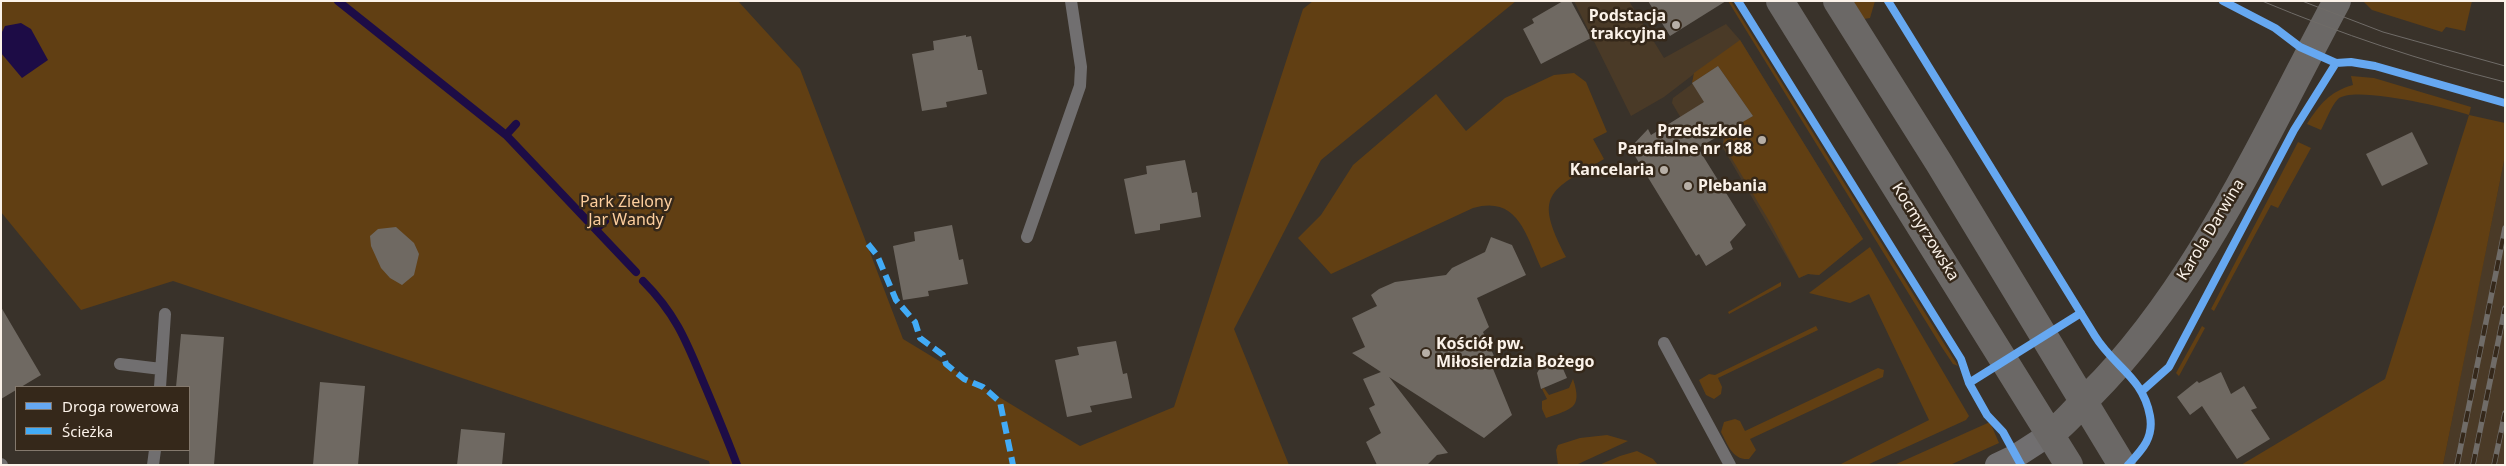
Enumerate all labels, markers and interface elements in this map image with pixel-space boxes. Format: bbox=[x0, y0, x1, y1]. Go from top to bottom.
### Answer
place label: Podstacja trakcyjna bbox=[1589, 6, 1666, 44]
marker: Podstacja trakcyjna bbox=[1670, 19, 1682, 31]
place label: Przedszkole Parafialne nr 188 bbox=[1617, 121, 1752, 159]
marker: Przedszkole Parafialne nr 188 bbox=[1756, 134, 1768, 146]
place label: Kancelaria bbox=[1570, 160, 1654, 180]
marker: Kancelaria bbox=[1658, 164, 1670, 176]
place label: Plebania bbox=[1698, 176, 1767, 196]
street label: Karola Darwina bbox=[2173, 176, 2249, 284]
marker: Plebania bbox=[1682, 180, 1694, 192]
street label: Kocmyrzowska bbox=[1887, 180, 1963, 284]
park label: Park Zielony Jar Wandy bbox=[580, 192, 672, 230]
place label: Kościół pw. Miłosierdzia Bożego bbox=[1436, 334, 1595, 372]
marker: Kościół pw. Miłosierdzia Bożego bbox=[1420, 347, 1432, 359]
legend bbox=[15, 386, 190, 451]
text: Droga rowerowa bbox=[62, 396, 179, 416]
text: Ścieżka bbox=[62, 421, 113, 441]

